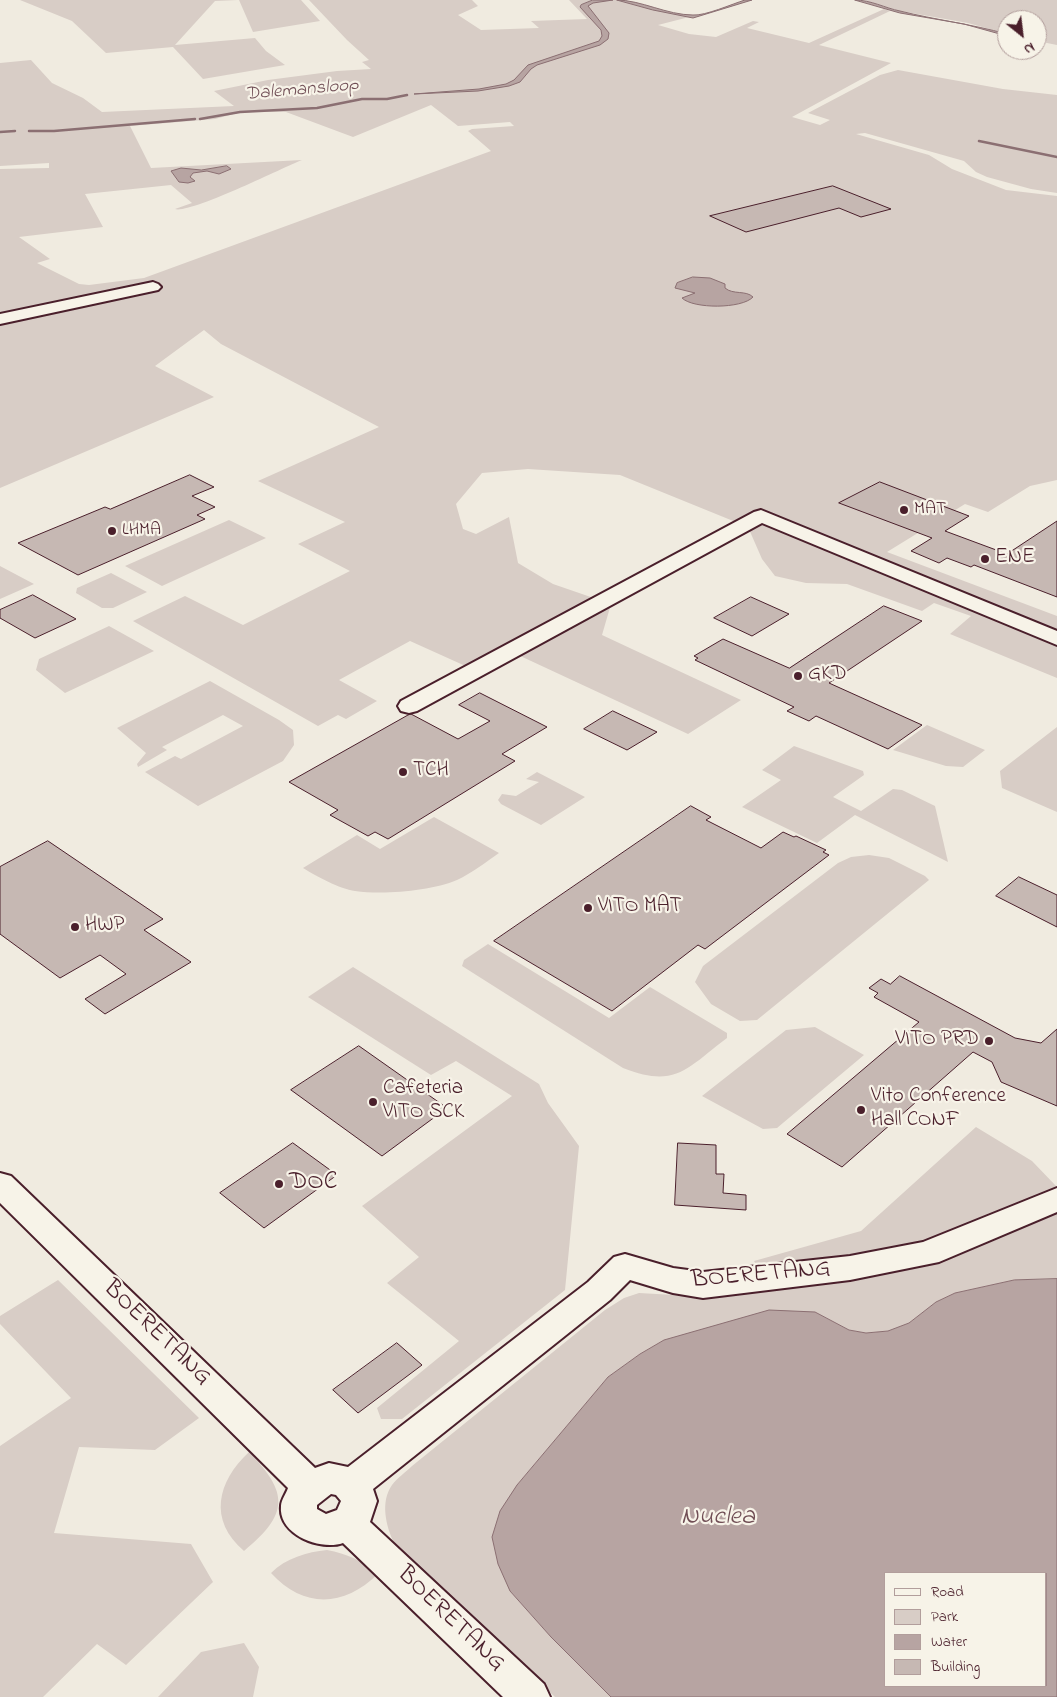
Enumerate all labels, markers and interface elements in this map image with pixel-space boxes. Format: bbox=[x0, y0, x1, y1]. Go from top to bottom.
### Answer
north arrow bbox=[997, 10, 1047, 60]
text: N bbox=[1020, 36, 1038, 59]
water label: Dalemansloop bbox=[245, 75, 359, 107]
place label: MAT bbox=[914, 499, 946, 521]
marker: MAT bbox=[898, 504, 910, 516]
place label: LHMA bbox=[122, 520, 161, 542]
marker: LHMA bbox=[106, 525, 118, 537]
place label: ENE bbox=[995, 546, 1035, 572]
marker: ENE bbox=[979, 553, 991, 565]
place label: GKD bbox=[808, 663, 847, 689]
marker: GKD bbox=[792, 670, 804, 682]
place label: TCH bbox=[413, 759, 449, 785]
marker: TCH bbox=[397, 766, 409, 778]
place label: VITO MAT bbox=[598, 895, 682, 921]
marker: VITO MAT bbox=[582, 902, 594, 914]
place label: HWP bbox=[85, 914, 124, 940]
marker: HWP bbox=[69, 921, 81, 933]
place label: VITO PRD bbox=[895, 1028, 979, 1054]
marker: VITO PRD bbox=[983, 1035, 995, 1047]
place label: Cafeteria VITO SCK bbox=[383, 1077, 464, 1127]
place label: Vito Conference Hall CONF bbox=[871, 1085, 1006, 1135]
marker: Cafeteria VITO SCK bbox=[367, 1096, 379, 1108]
marker: Vito Conference Hall CONF bbox=[855, 1104, 867, 1116]
place label: DOC bbox=[289, 1169, 337, 1199]
marker: DOC bbox=[273, 1178, 285, 1190]
street label: BOERETANG bbox=[690, 1255, 832, 1297]
street label: BOERETANG bbox=[95, 1275, 217, 1393]
water label: Nuclea bbox=[681, 1503, 755, 1535]
street label: BOERETANG bbox=[389, 1561, 511, 1679]
legend bbox=[884, 1572, 1047, 1687]
text: Road bbox=[931, 1581, 964, 1603]
text: Park bbox=[931, 1606, 958, 1628]
text: Water bbox=[931, 1631, 967, 1653]
text: Building bbox=[931, 1656, 980, 1678]

